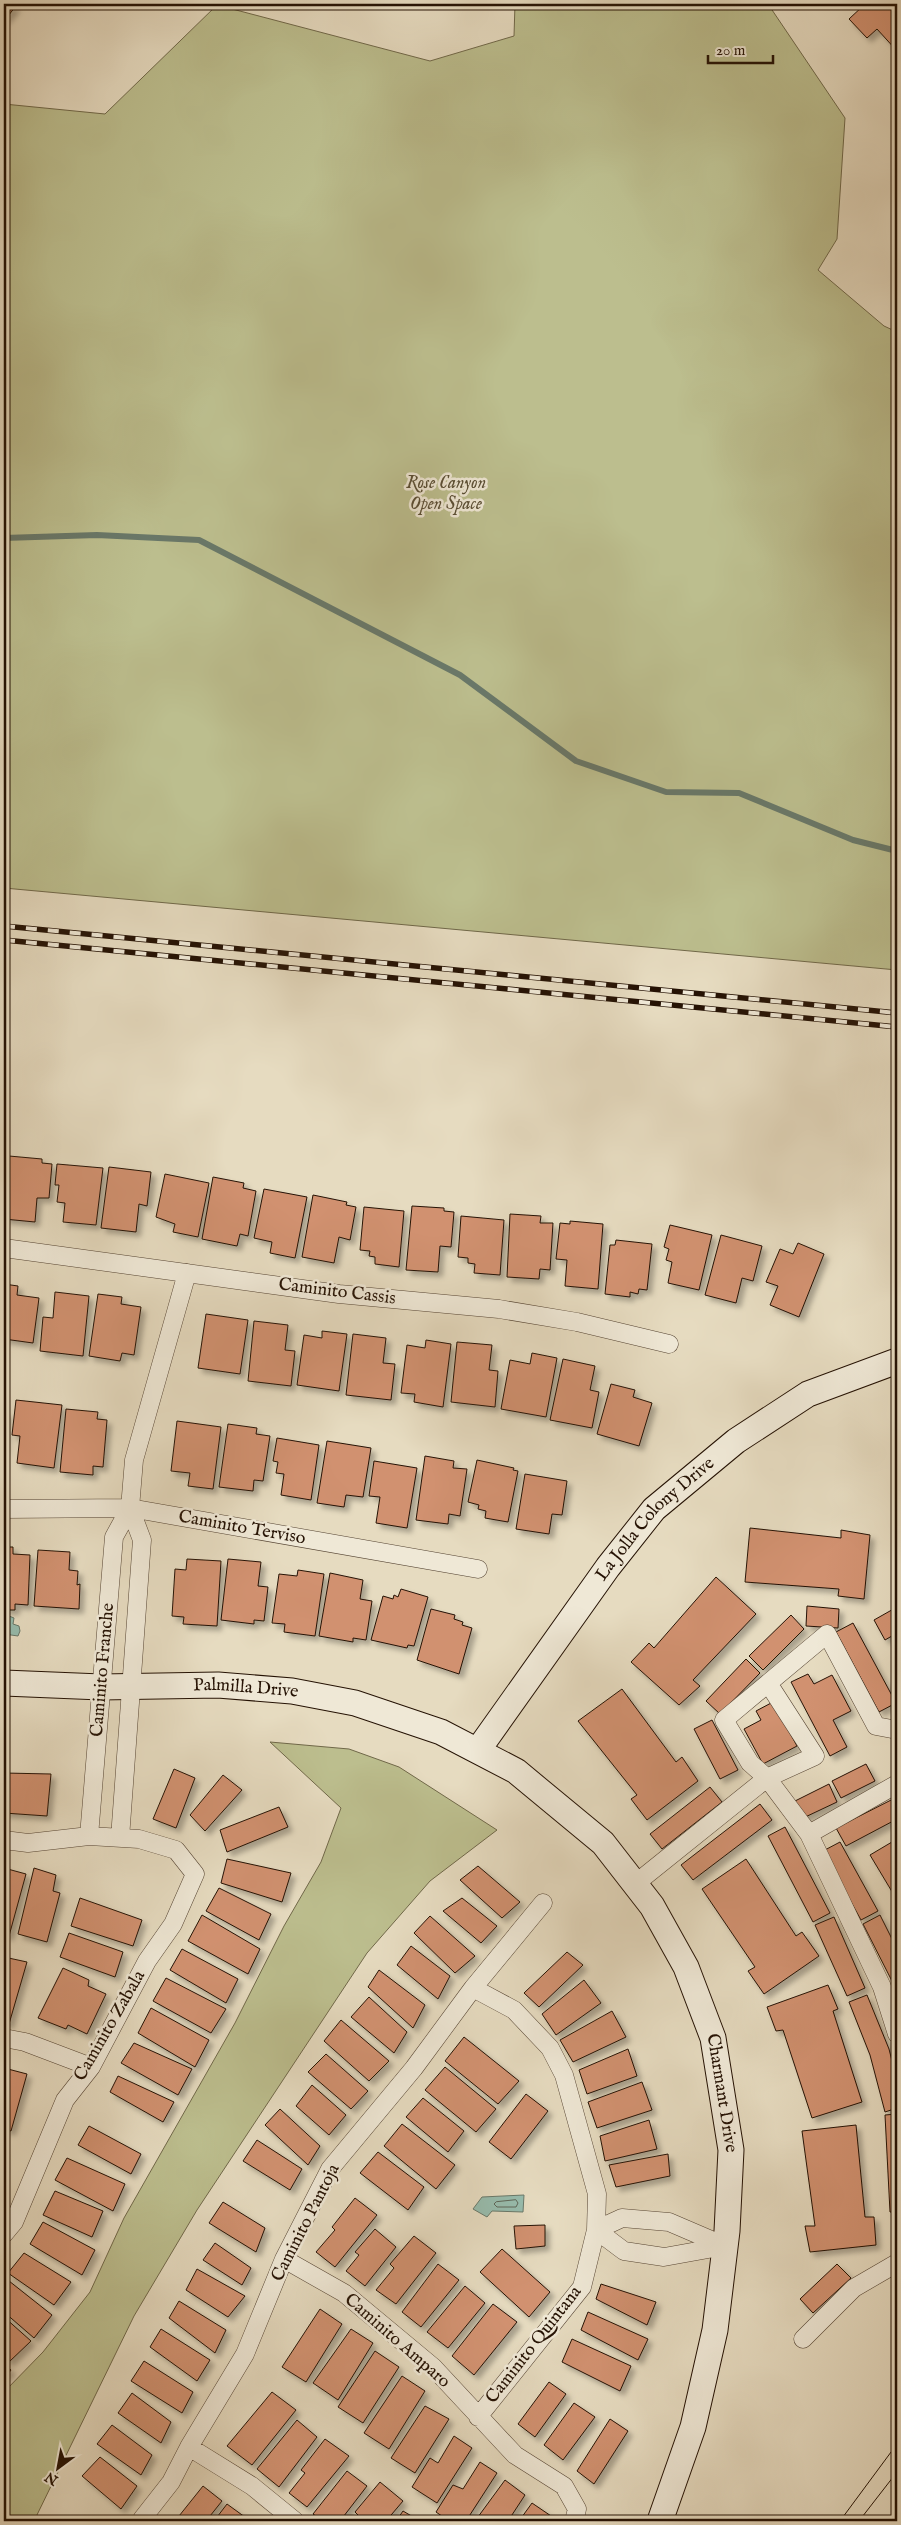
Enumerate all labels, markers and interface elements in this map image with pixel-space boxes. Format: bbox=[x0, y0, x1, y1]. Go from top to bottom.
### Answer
scale bar bbox=[708, 32, 774, 64]
text: 20 m bbox=[716, 41, 746, 60]
park label: Rose Canyon Open Space bbox=[406, 472, 486, 516]
street label: Caminito Cassis bbox=[277, 1273, 397, 1311]
street label: La Jolla Colony Drive bbox=[590, 1452, 719, 1585]
street label: Caminito Terviso bbox=[177, 1505, 308, 1551]
street label: Caminito Franche bbox=[86, 1602, 120, 1738]
street label: Palmilla Drive bbox=[193, 1673, 300, 1703]
street label: Caminito Zabala bbox=[69, 1966, 151, 2085]
street label: Charmant Drive bbox=[701, 2032, 743, 2154]
street label: Caminito Pantoja bbox=[266, 2160, 346, 2286]
street label: Caminito Quintana bbox=[481, 2281, 587, 2409]
street label: Caminito Amparo bbox=[339, 2289, 455, 2394]
north arrow bbox=[32, 2442, 82, 2492]
text: N bbox=[42, 2467, 62, 2490]

